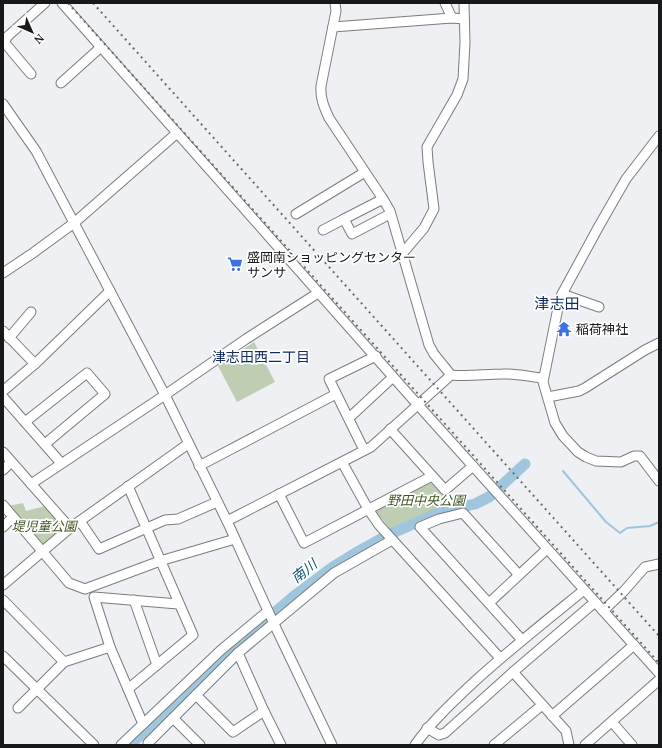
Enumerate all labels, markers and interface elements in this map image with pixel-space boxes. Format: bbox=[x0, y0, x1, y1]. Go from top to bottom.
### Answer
north arrow bbox=[12, 12, 52, 52]
text: N bbox=[31, 31, 47, 47]
place label: 盛岡南ショッピングセンター サンサ bbox=[247, 248, 416, 281]
supermarket icon: 盛岡南ショッピングセンター サンサ bbox=[226, 255, 244, 273]
district label: 津志田 bbox=[534, 293, 580, 313]
temple icon: 稲荷神社 bbox=[555, 320, 573, 338]
place label: 稲荷神社 bbox=[576, 320, 628, 338]
district label: 津志田西二丁目 bbox=[212, 347, 310, 366]
park label: 野田中央公園 bbox=[387, 491, 467, 509]
park label: 堤児童公園 bbox=[11, 517, 78, 535]
water label: 南川 bbox=[287, 553, 322, 587]

